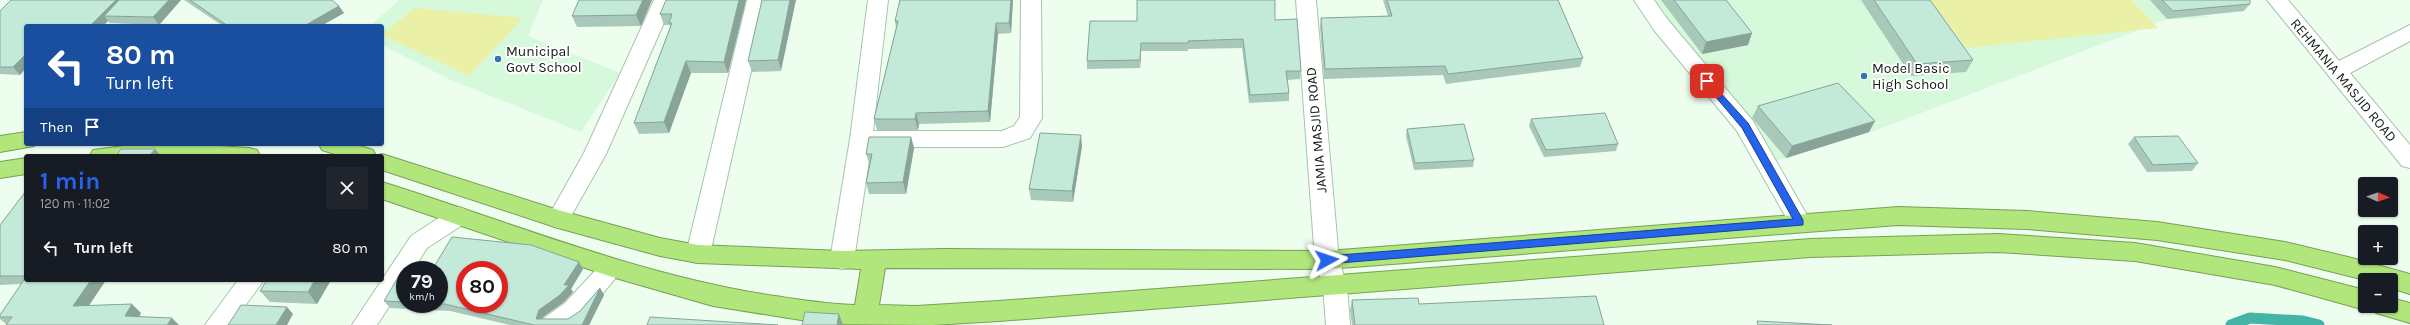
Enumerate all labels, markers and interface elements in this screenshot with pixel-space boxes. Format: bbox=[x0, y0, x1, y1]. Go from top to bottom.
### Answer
street label: REHMANIA MASJID ROAD bbox=[2287, 15, 2400, 146]
text: 80 m bbox=[106, 38, 175, 71]
icon: left bbox=[40, 40, 92, 92]
place label: Municipal Govt School bbox=[506, 43, 582, 76]
marker: Municipal Govt School bbox=[493, 54, 503, 64]
place label: Model Basic High School bbox=[1872, 60, 1949, 93]
pin bbox=[1690, 64, 1724, 98]
street label: JAMIA MASJID ROAD bbox=[1303, 66, 1330, 194]
icon: arrive bbox=[1696, 70, 1718, 92]
marker: Model Basic High School bbox=[1859, 71, 1869, 81]
text: Turn left bbox=[106, 72, 174, 94]
icon: arrive bbox=[81, 116, 103, 138]
text: Then bbox=[40, 118, 73, 136]
text: 1 min bbox=[40, 167, 100, 195]
button: close bbox=[326, 167, 368, 209]
north arrow bbox=[2358, 177, 2398, 217]
map controls bbox=[2358, 177, 2398, 313]
text: 120 m · 11:02 bbox=[40, 196, 110, 211]
button: + bbox=[2358, 225, 2398, 265]
icon: left bbox=[40, 237, 62, 259]
text: Turn left bbox=[74, 239, 133, 257]
text: 80 m bbox=[332, 239, 368, 257]
position arrow bbox=[1306, 239, 1348, 281]
speed limit sign: 80 bbox=[456, 261, 508, 313]
text: 79 bbox=[411, 270, 433, 293]
button: − bbox=[2358, 273, 2398, 313]
text: km/h bbox=[409, 291, 435, 303]

